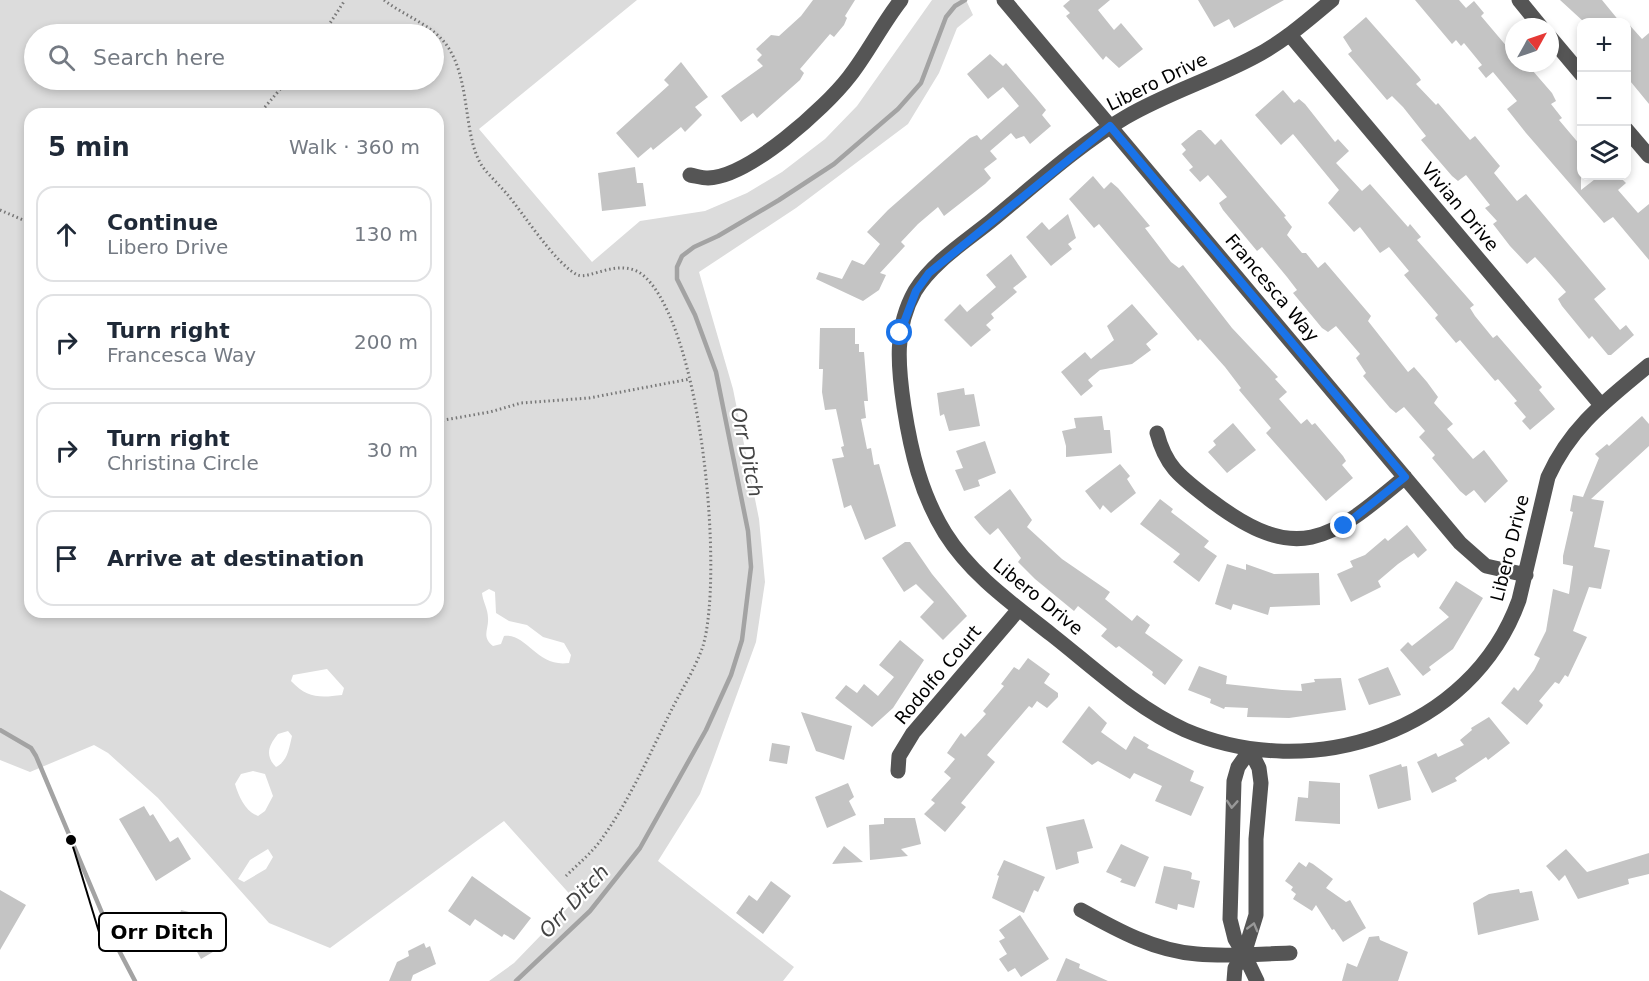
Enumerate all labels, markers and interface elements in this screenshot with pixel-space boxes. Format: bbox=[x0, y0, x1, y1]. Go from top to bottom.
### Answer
north arrow bbox=[1505, 18, 1559, 72]
map controls bbox=[1577, 18, 1631, 180]
button: + bbox=[1577, 18, 1631, 72]
search box bbox=[24, 24, 444, 90]
icon: search bbox=[45, 41, 78, 74]
text: Search here bbox=[93, 45, 225, 70]
street label: Libero Drive bbox=[1103, 48, 1210, 115]
button: − bbox=[1577, 72, 1631, 126]
button: layers bbox=[1577, 126, 1631, 180]
text: 5 min bbox=[48, 132, 130, 162]
text: Walk · 360 m bbox=[289, 135, 420, 159]
street label: Vivian Drive bbox=[1417, 158, 1503, 255]
text: Continue bbox=[107, 210, 218, 235]
icon: ahead bbox=[50, 218, 83, 251]
text: 130 m bbox=[354, 222, 418, 246]
street label: Francesca Way bbox=[1221, 230, 1324, 346]
text: Libero Drive bbox=[107, 235, 228, 259]
text: Turn right bbox=[107, 318, 230, 343]
route start bbox=[886, 319, 912, 345]
icon: right bbox=[50, 326, 83, 359]
text: 200 m bbox=[354, 330, 418, 354]
text: Francesca Way bbox=[107, 343, 256, 367]
water label: Orr Ditch bbox=[726, 405, 768, 499]
text: Turn right bbox=[107, 426, 230, 451]
icon: right bbox=[50, 434, 83, 467]
text: 30 m bbox=[367, 438, 418, 462]
text: Christina Circle bbox=[107, 451, 259, 475]
street label: Libero Drive bbox=[1486, 492, 1533, 603]
route end bbox=[1330, 512, 1356, 538]
icon: arrive bbox=[50, 542, 83, 575]
text: Arrive at destination bbox=[107, 546, 364, 571]
street label: Libero Drive bbox=[989, 554, 1087, 639]
street label: Rodolfo Court bbox=[890, 621, 985, 728]
one-way arrow bbox=[1226, 799, 1239, 808]
water label: Orr Ditch bbox=[534, 860, 614, 942]
callout: Orr Ditch bbox=[99, 913, 226, 951]
text: Orr Ditch bbox=[111, 920, 213, 944]
one-way arrow bbox=[1246, 922, 1258, 933]

